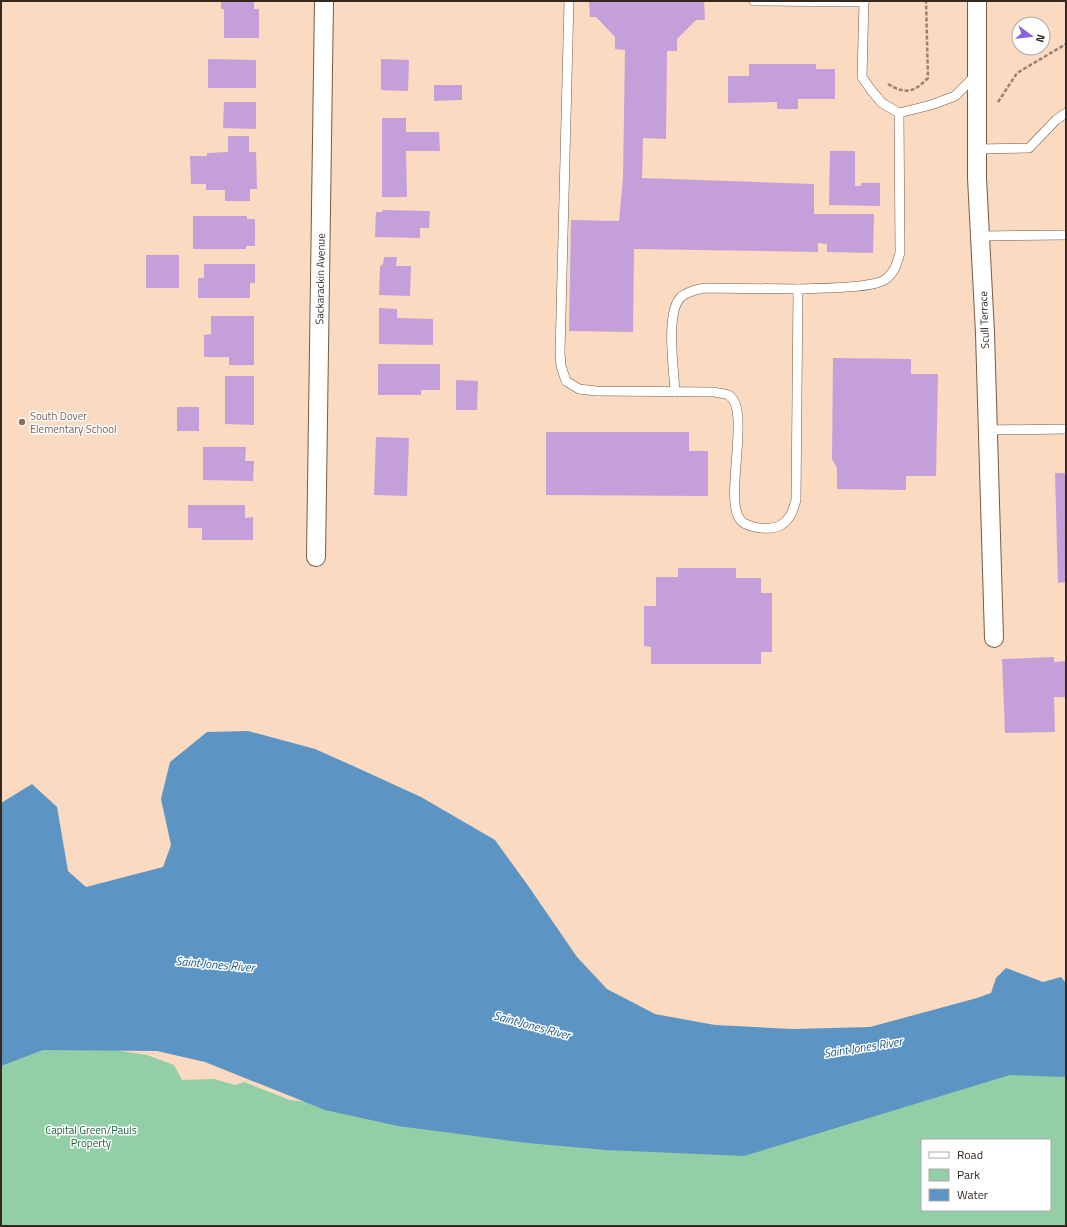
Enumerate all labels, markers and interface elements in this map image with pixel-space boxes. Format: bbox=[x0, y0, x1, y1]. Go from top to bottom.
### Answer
north arrow bbox=[1011, 16, 1051, 56]
text: N bbox=[1032, 33, 1049, 44]
street label: Sackarackin Avenue bbox=[311, 233, 329, 325]
street label: Scull Terrace bbox=[975, 290, 993, 349]
place label: South Dover Elementary School bbox=[30, 408, 117, 437]
marker: South Dover Elementary School bbox=[17, 417, 27, 427]
water label: Saint Jones River bbox=[175, 951, 257, 977]
water label: Saint Jones River bbox=[491, 1006, 575, 1045]
water label: Saint Jones River bbox=[822, 1031, 906, 1063]
park label: Capital Green/Pauls Property bbox=[45, 1122, 137, 1151]
legend bbox=[921, 1139, 1051, 1211]
text: Road bbox=[957, 1145, 983, 1164]
text: Park bbox=[957, 1165, 980, 1184]
text: Water bbox=[957, 1185, 988, 1204]

